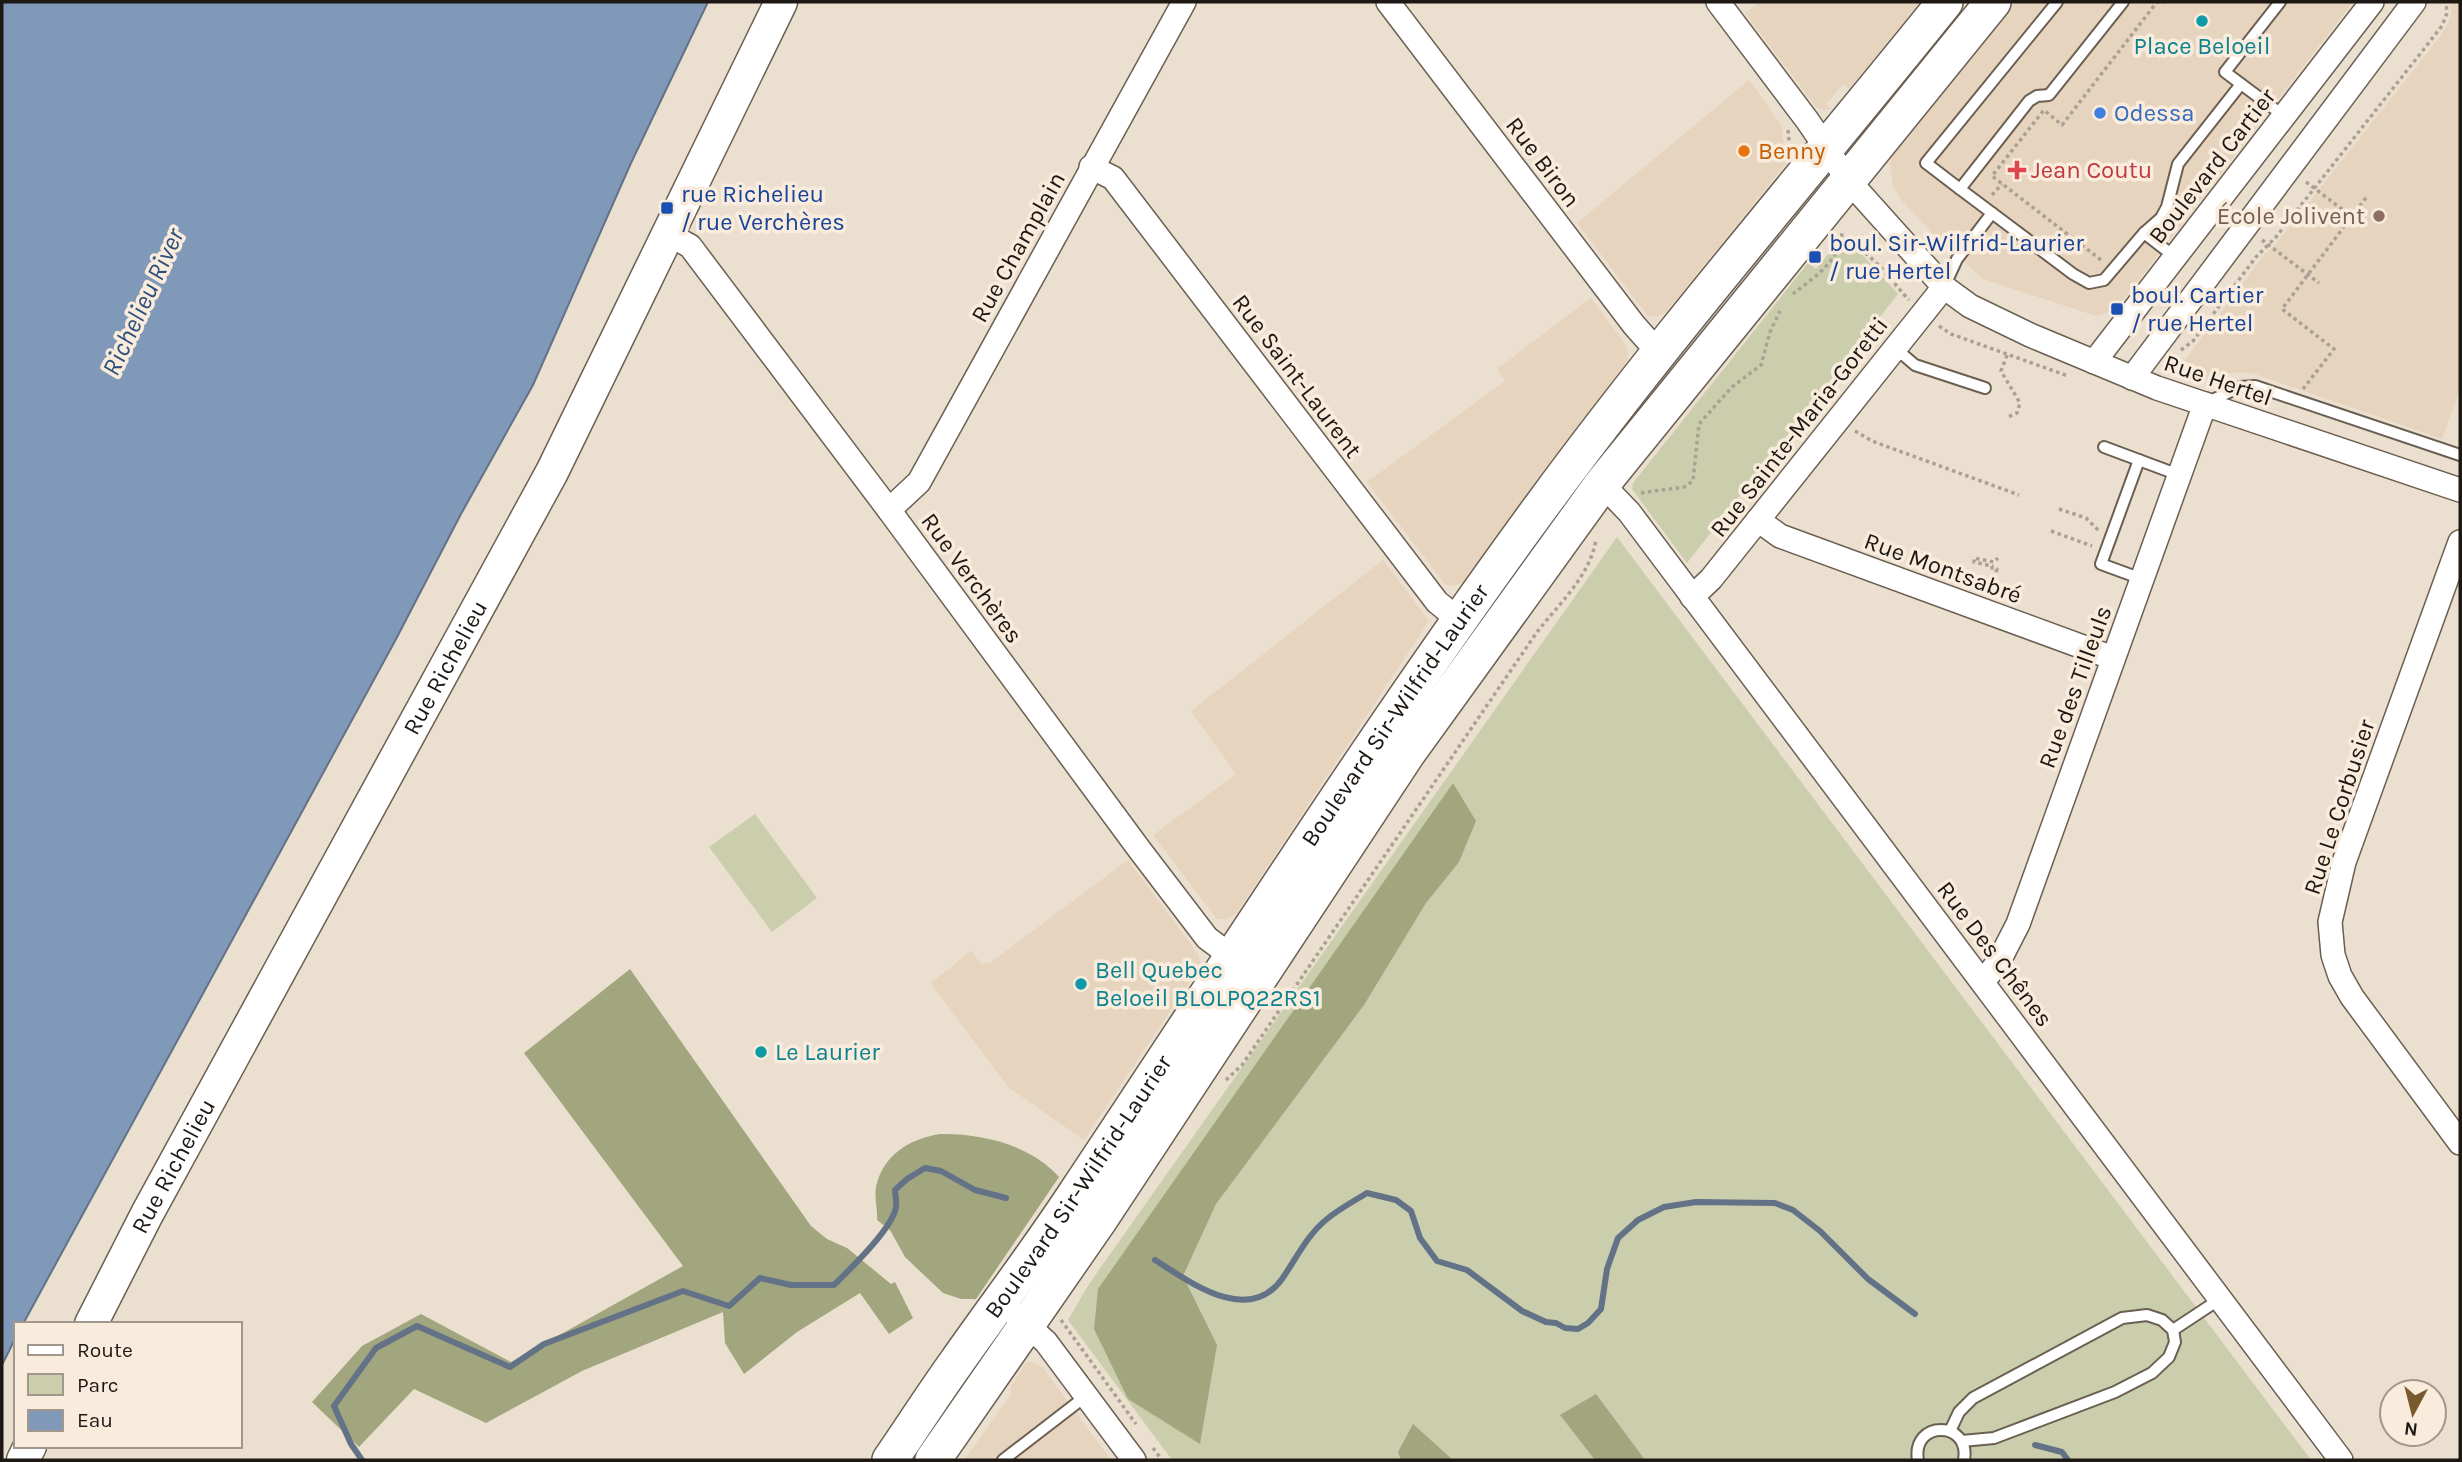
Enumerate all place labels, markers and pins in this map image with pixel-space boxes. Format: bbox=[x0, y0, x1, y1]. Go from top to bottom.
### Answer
marker: Place Beloeil bbox=[2194, 13, 2210, 29]
place label: Place Beloeil bbox=[2134, 32, 2270, 60]
place label: Odessa bbox=[2114, 99, 2194, 127]
marker: Odessa bbox=[2092, 105, 2108, 121]
place label: Benny bbox=[1758, 137, 1825, 165]
marker: Benny bbox=[1736, 143, 1752, 159]
place label: Jean Coutu bbox=[2031, 156, 2152, 184]
marker: Jean Coutu bbox=[2009, 162, 2025, 178]
place label: rue Richelieu / rue Verchères bbox=[681, 180, 845, 236]
marker: rue Richelieu / rue Verchères bbox=[659, 200, 675, 216]
place label: École Jolivent bbox=[2217, 201, 2365, 230]
marker: École Jolivent bbox=[2371, 208, 2387, 224]
place label: boul. Sir-Wilfrid-Laurier / rue Hertel bbox=[1829, 229, 2084, 285]
marker: boul. Sir-Wilfrid-Laurier / rue Hertel bbox=[1807, 249, 1823, 265]
place label: boul. Cartier / rue Hertel bbox=[2131, 281, 2264, 337]
marker: boul. Cartier / rue Hertel bbox=[2109, 301, 2125, 317]
place label: Bell Quebec Beloeil BLOLPQ22RS1 bbox=[1095, 956, 1321, 1012]
marker: Bell Quebec Beloeil BLOLPQ22RS1 bbox=[1073, 976, 1089, 992]
place label: Le Laurier bbox=[775, 1038, 880, 1066]
marker: Le Laurier bbox=[753, 1044, 769, 1060]

